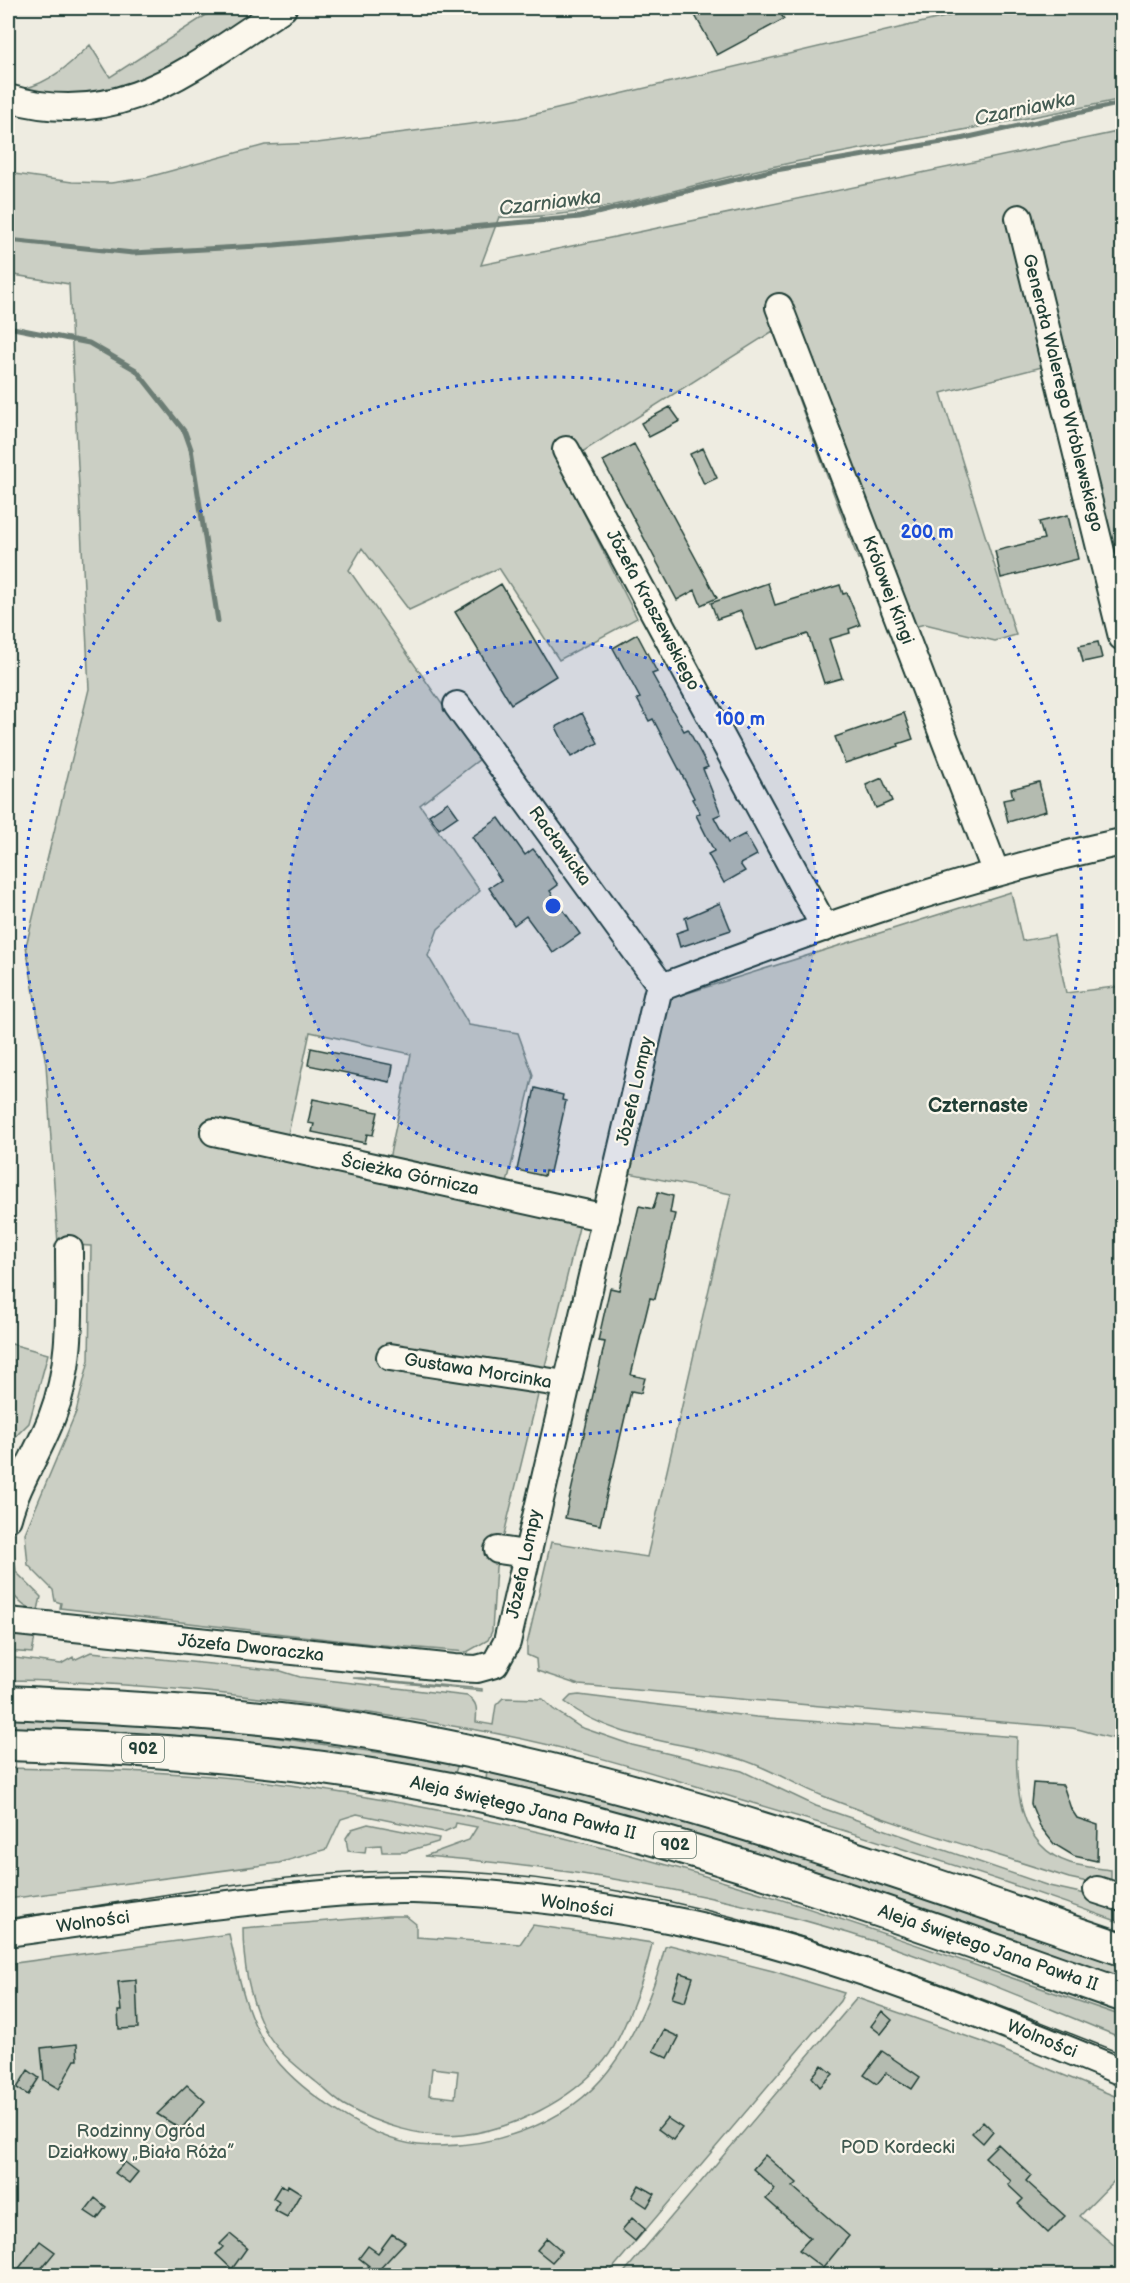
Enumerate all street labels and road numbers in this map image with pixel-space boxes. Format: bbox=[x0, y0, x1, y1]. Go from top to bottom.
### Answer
street label: Generała Walerego Wróblewskiego bbox=[1018, 252, 1108, 534]
street label: Józefa Kraszewskiego bbox=[602, 526, 704, 694]
street label: Królowej Kingi bbox=[858, 533, 918, 647]
street label: Racławicka bbox=[524, 802, 596, 890]
street label: Józefa Lompy bbox=[612, 1034, 658, 1148]
street label: Ścieżka Górnicza bbox=[339, 1148, 481, 1200]
street label: Gustawa Morcinka bbox=[403, 1349, 553, 1393]
street label: Józefa Lompy bbox=[502, 1507, 546, 1621]
street label: Józefa Dworaczka bbox=[177, 1630, 325, 1666]
road number: 902 bbox=[122, 1736, 164, 1762]
street label: Aleja świętego Jana Pawła II bbox=[408, 1772, 638, 1844]
road number: 902 bbox=[654, 1832, 696, 1858]
street label: Wolności bbox=[539, 1890, 615, 1922]
street label: Aleja świętego Jana Pawła II bbox=[875, 1900, 1101, 1996]
street label: Wolności bbox=[55, 1906, 131, 1938]
street label: Wolności bbox=[1004, 2015, 1080, 2063]

